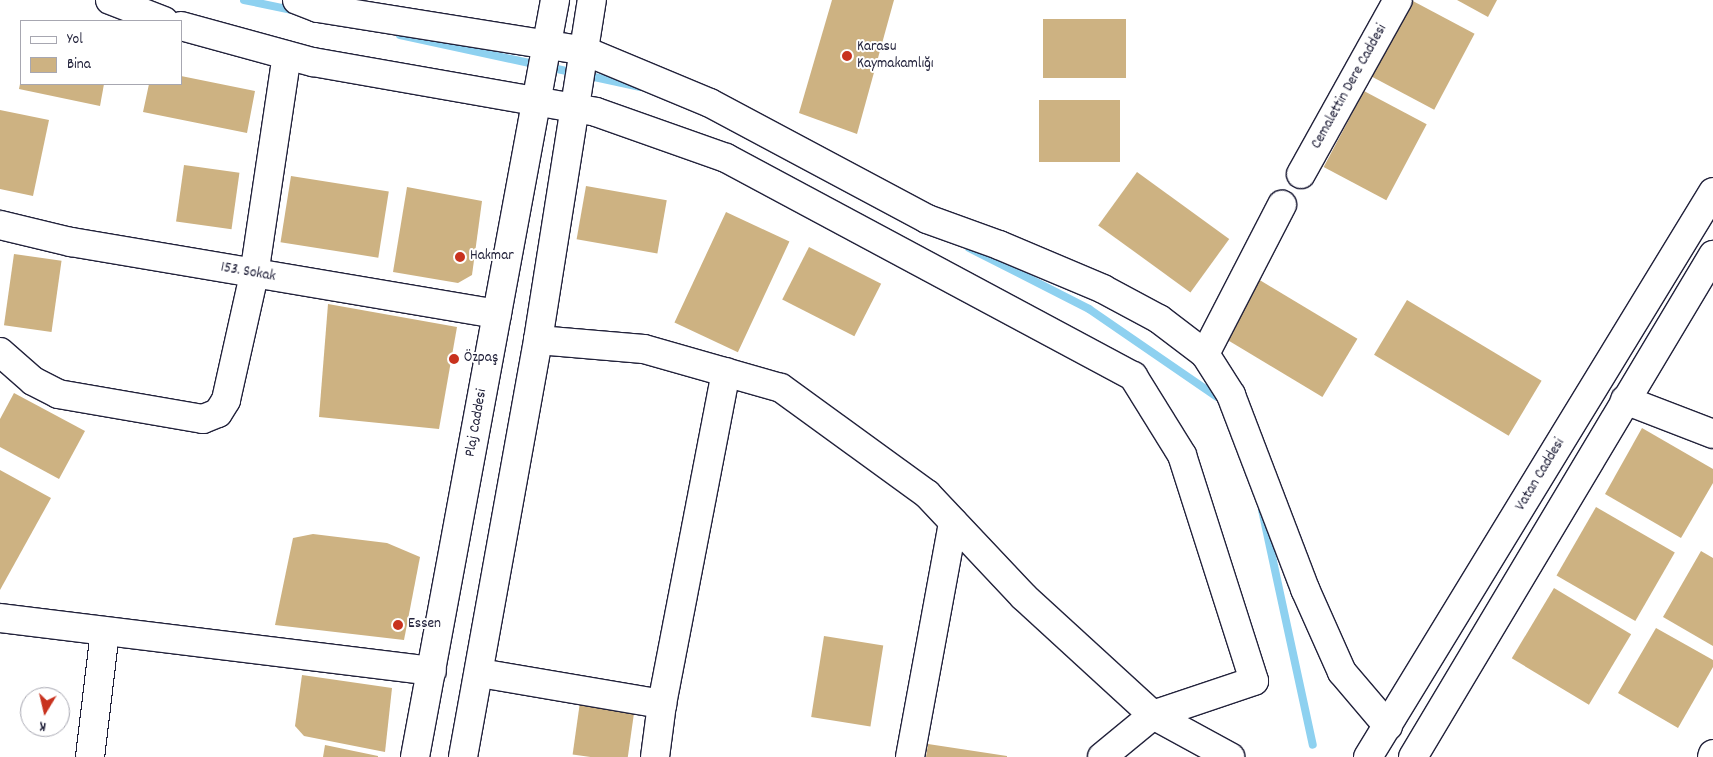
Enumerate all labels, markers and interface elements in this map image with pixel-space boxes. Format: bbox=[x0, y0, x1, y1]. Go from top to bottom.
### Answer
legend bbox=[20, 20, 182, 85]
street label: Cemalettin Dere Caddesi bbox=[1308, 21, 1392, 153]
text: Yol bbox=[67, 29, 83, 51]
place label: Karasu Kaymakamlığı bbox=[857, 38, 934, 73]
marker: Karasu Kaymakamlığı bbox=[841, 50, 853, 62]
text: Bina bbox=[67, 54, 91, 76]
place label: Hakmar bbox=[470, 248, 514, 266]
marker: Hakmar bbox=[454, 251, 466, 263]
street label: 153. Sokak bbox=[219, 259, 277, 287]
place label: Özpaş bbox=[464, 350, 498, 368]
marker: Özpaş bbox=[448, 353, 460, 365]
street label: Plaj Caddesi bbox=[462, 387, 492, 459]
street label: Vatan Caddesi bbox=[1512, 435, 1570, 515]
place label: Essen bbox=[408, 616, 441, 634]
marker: Essen bbox=[392, 619, 404, 631]
north arrow bbox=[20, 687, 70, 737]
text: K bbox=[38, 715, 48, 736]

